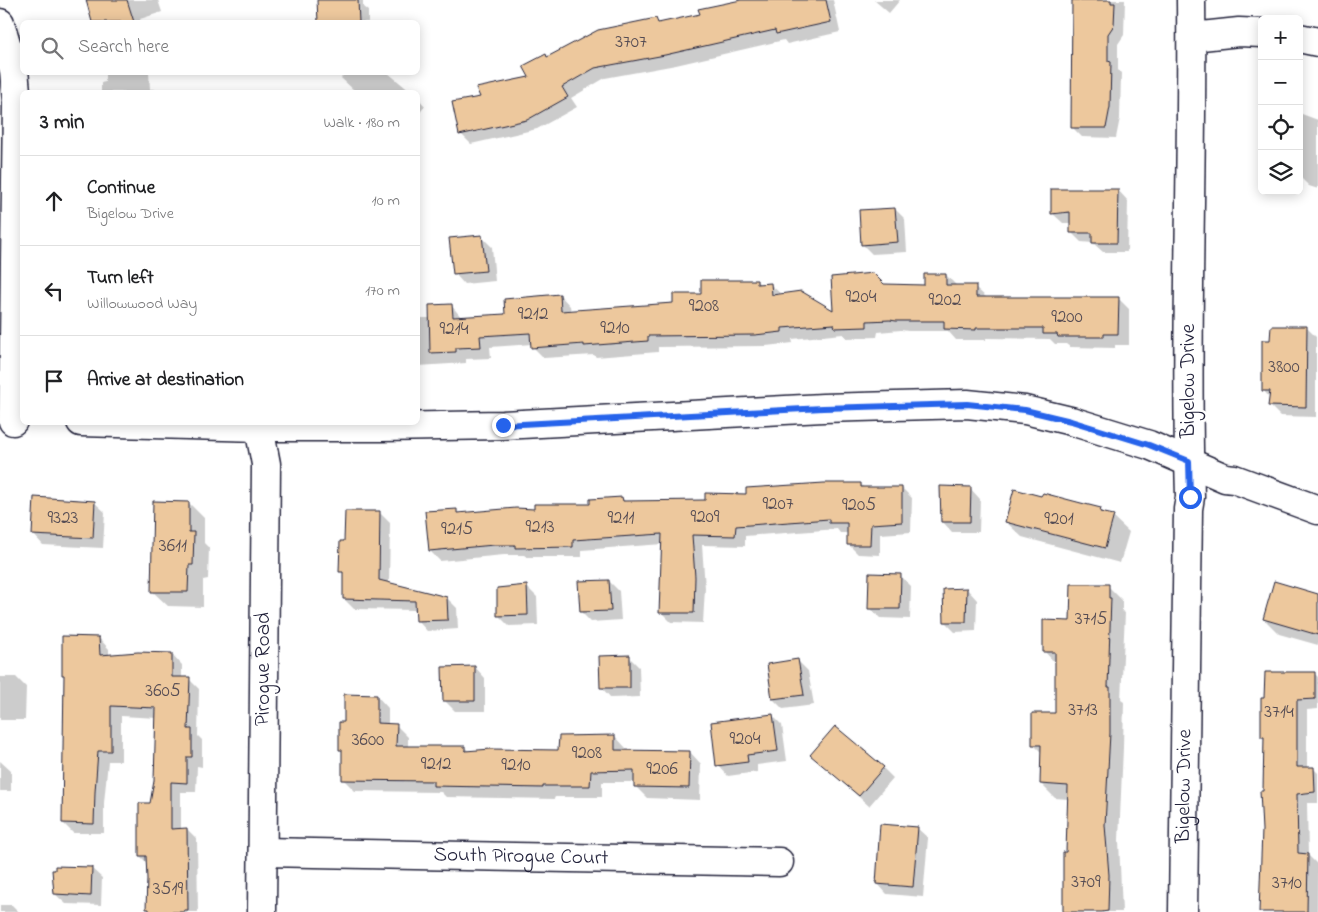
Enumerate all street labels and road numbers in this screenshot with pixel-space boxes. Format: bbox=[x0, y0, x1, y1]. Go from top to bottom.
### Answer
street label: Bigelow Drive bbox=[1174, 323, 1206, 439]
street label: Pirogue Road bbox=[249, 612, 281, 726]
street label: Bigelow Drive bbox=[1169, 728, 1201, 844]
street label: South Pirogue Court bbox=[433, 840, 609, 874]

